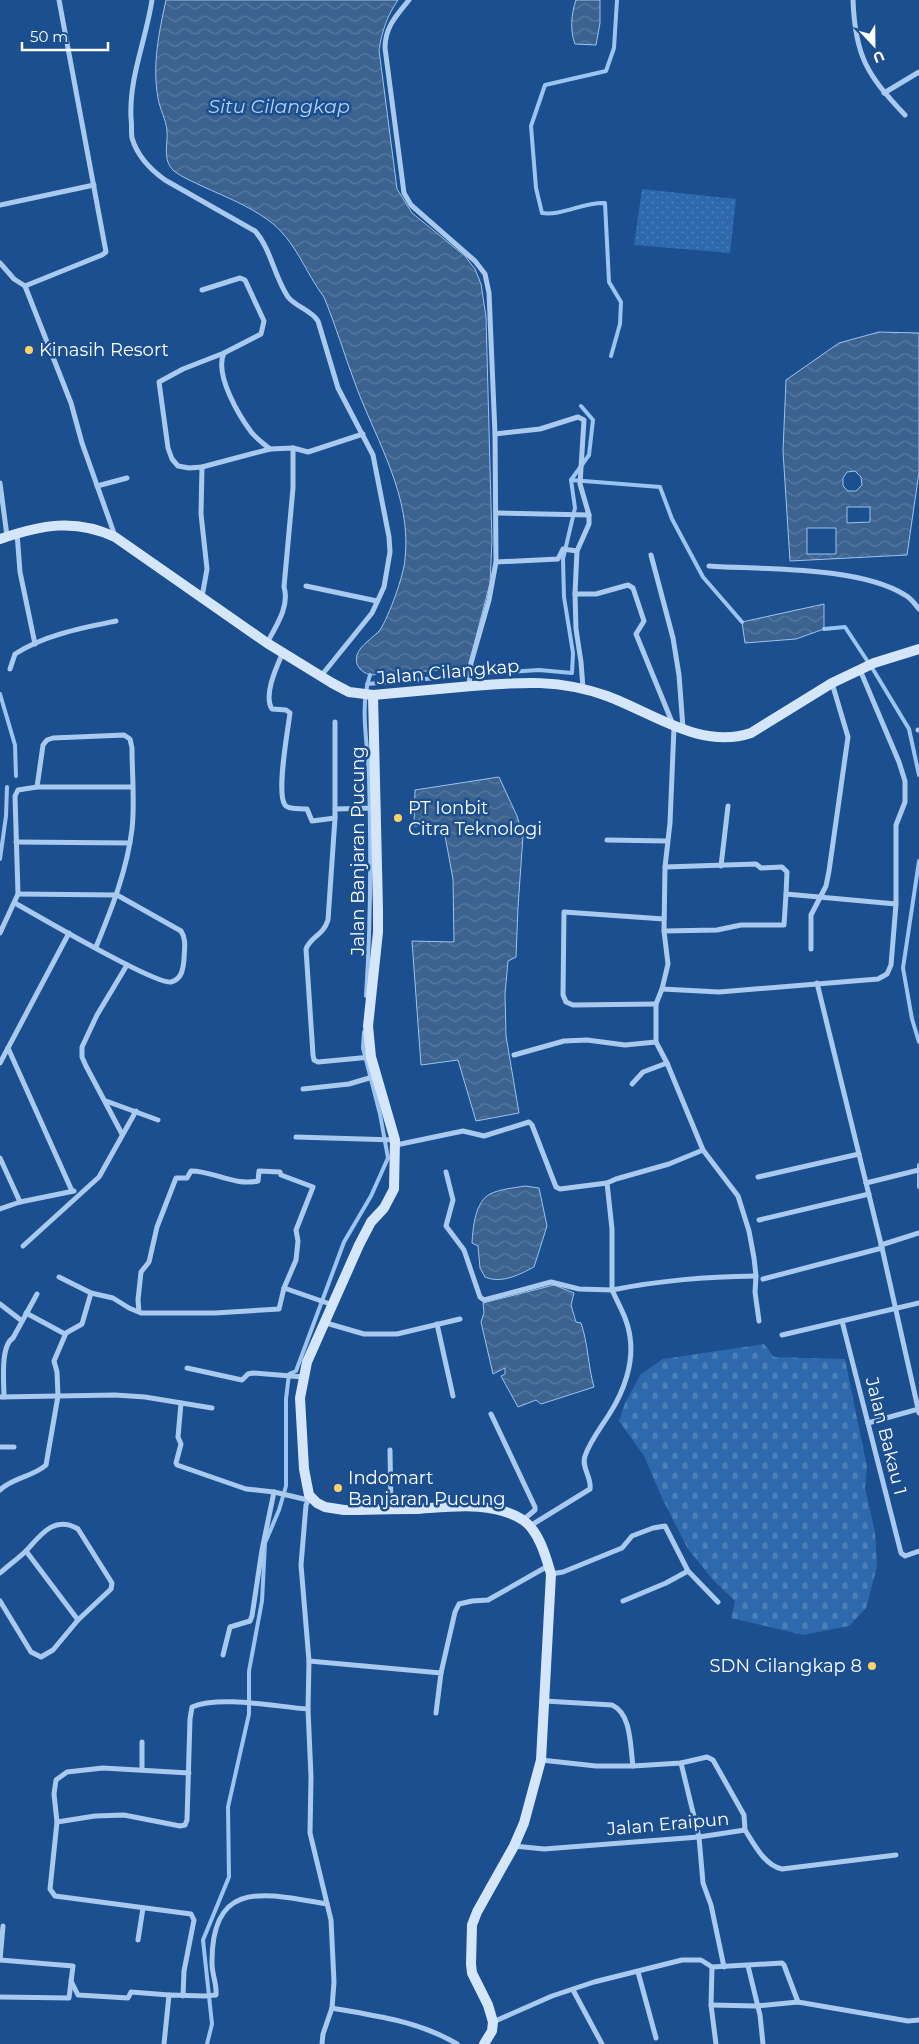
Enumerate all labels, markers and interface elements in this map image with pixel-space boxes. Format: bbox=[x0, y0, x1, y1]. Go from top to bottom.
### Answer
scale bar bbox=[22, 20, 109, 52]
north arrow bbox=[849, 20, 899, 70]
text: 50 m bbox=[30, 27, 68, 46]
text: U bbox=[870, 47, 887, 67]
water label: Situ Cilangkap bbox=[208, 95, 350, 118]
place label: Kinasih Resort bbox=[39, 339, 169, 361]
marker: Kinasih Resort bbox=[23, 344, 35, 356]
street label: Jalan Cilangkap bbox=[375, 655, 520, 689]
street label: Jalan Banjaran Pucung bbox=[347, 746, 369, 957]
place label: PT Ionbit Citra Teknologi bbox=[408, 797, 542, 840]
marker: PT Ionbit Citra Teknologi bbox=[392, 812, 404, 824]
street label: Jalan Bakau 1 bbox=[860, 1374, 911, 1497]
place label: Indomart Banjaran Pucung bbox=[348, 1467, 506, 1510]
marker: Indomart Banjaran Pucung bbox=[332, 1482, 344, 1494]
place label: SDN Cilangkap 8 bbox=[710, 1655, 862, 1677]
marker: SDN Cilangkap 8 bbox=[866, 1660, 878, 1672]
street label: Jalan Eraipun bbox=[605, 1808, 730, 1840]

